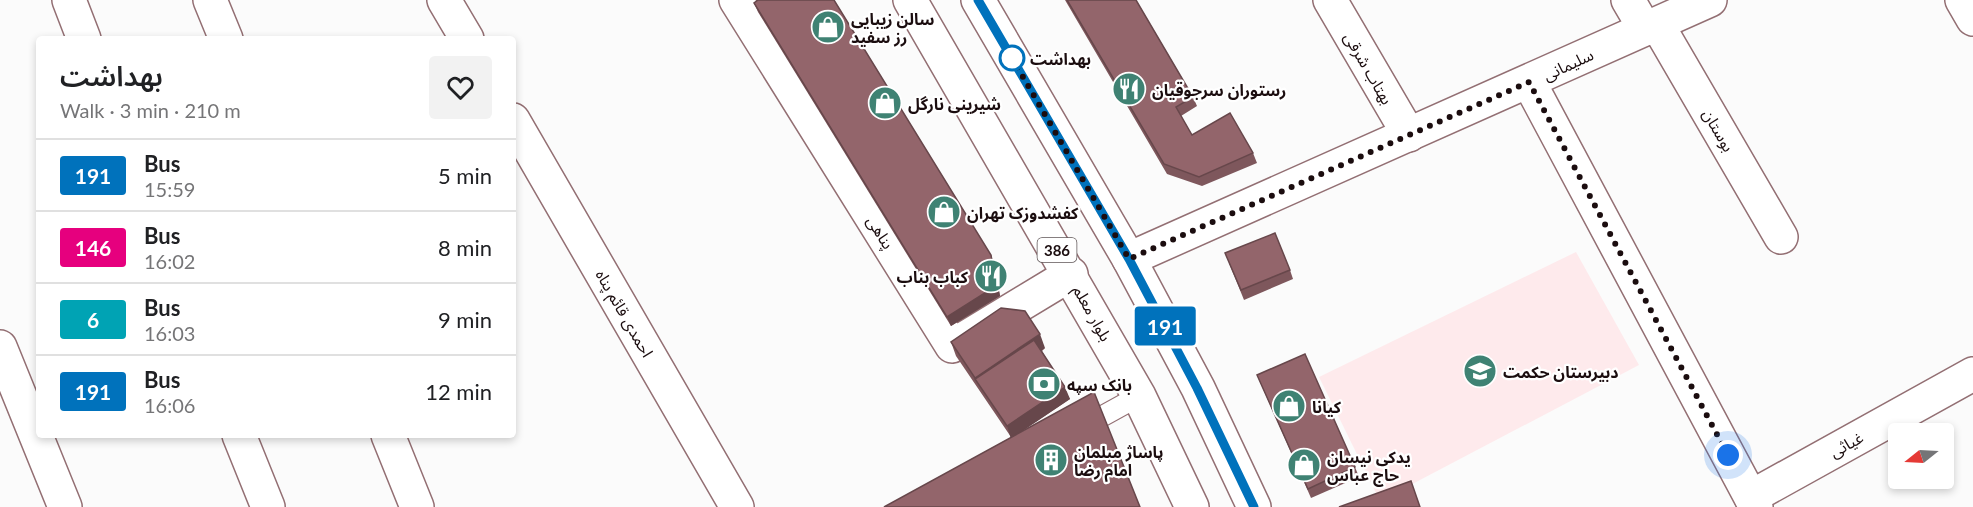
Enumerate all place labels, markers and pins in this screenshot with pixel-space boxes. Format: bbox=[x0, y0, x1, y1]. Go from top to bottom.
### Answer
shop icon: سالن زیبایی رز سفید bbox=[810, 9, 846, 45]
place label: سالن زیبایی رز سفید bbox=[851, 9, 934, 47]
marker: بهداشت bbox=[999, 45, 1025, 71]
place label: بهداشت bbox=[1030, 49, 1091, 69]
restaurant icon: رستوران سرجوقیان bbox=[1111, 71, 1147, 107]
place label: رستوران سرجوقیان bbox=[1152, 80, 1286, 100]
shop icon: شیرینی نارگل bbox=[867, 85, 903, 121]
place label: شیرینی نارگل bbox=[908, 94, 1001, 114]
shop icon: کفشدوزک تهران bbox=[926, 194, 962, 230]
place label: کفشدوزک تهران bbox=[967, 203, 1079, 223]
restaurant icon: کباب بناب bbox=[973, 258, 1009, 294]
place label: کباب بناب bbox=[897, 267, 969, 287]
school or university icon: دبیرستان حکمت bbox=[1462, 353, 1498, 389]
place label: دبیرستان حکمت bbox=[1503, 362, 1619, 382]
bank icon: بانک سپه bbox=[1026, 366, 1062, 402]
place label: بانک سپه bbox=[1067, 375, 1132, 395]
shop icon: کیانا bbox=[1271, 388, 1307, 424]
place label: کیانا bbox=[1312, 397, 1342, 417]
building icon: پاساژ مبلمان امام رضا bbox=[1033, 442, 1069, 478]
place label: پاساژ مبلمان امام رضا bbox=[1074, 442, 1163, 482]
shop icon: یدکی نیسان حاج عباس bbox=[1286, 447, 1322, 483]
place label: یدکی نیسان حاج عباس bbox=[1327, 447, 1411, 487]

